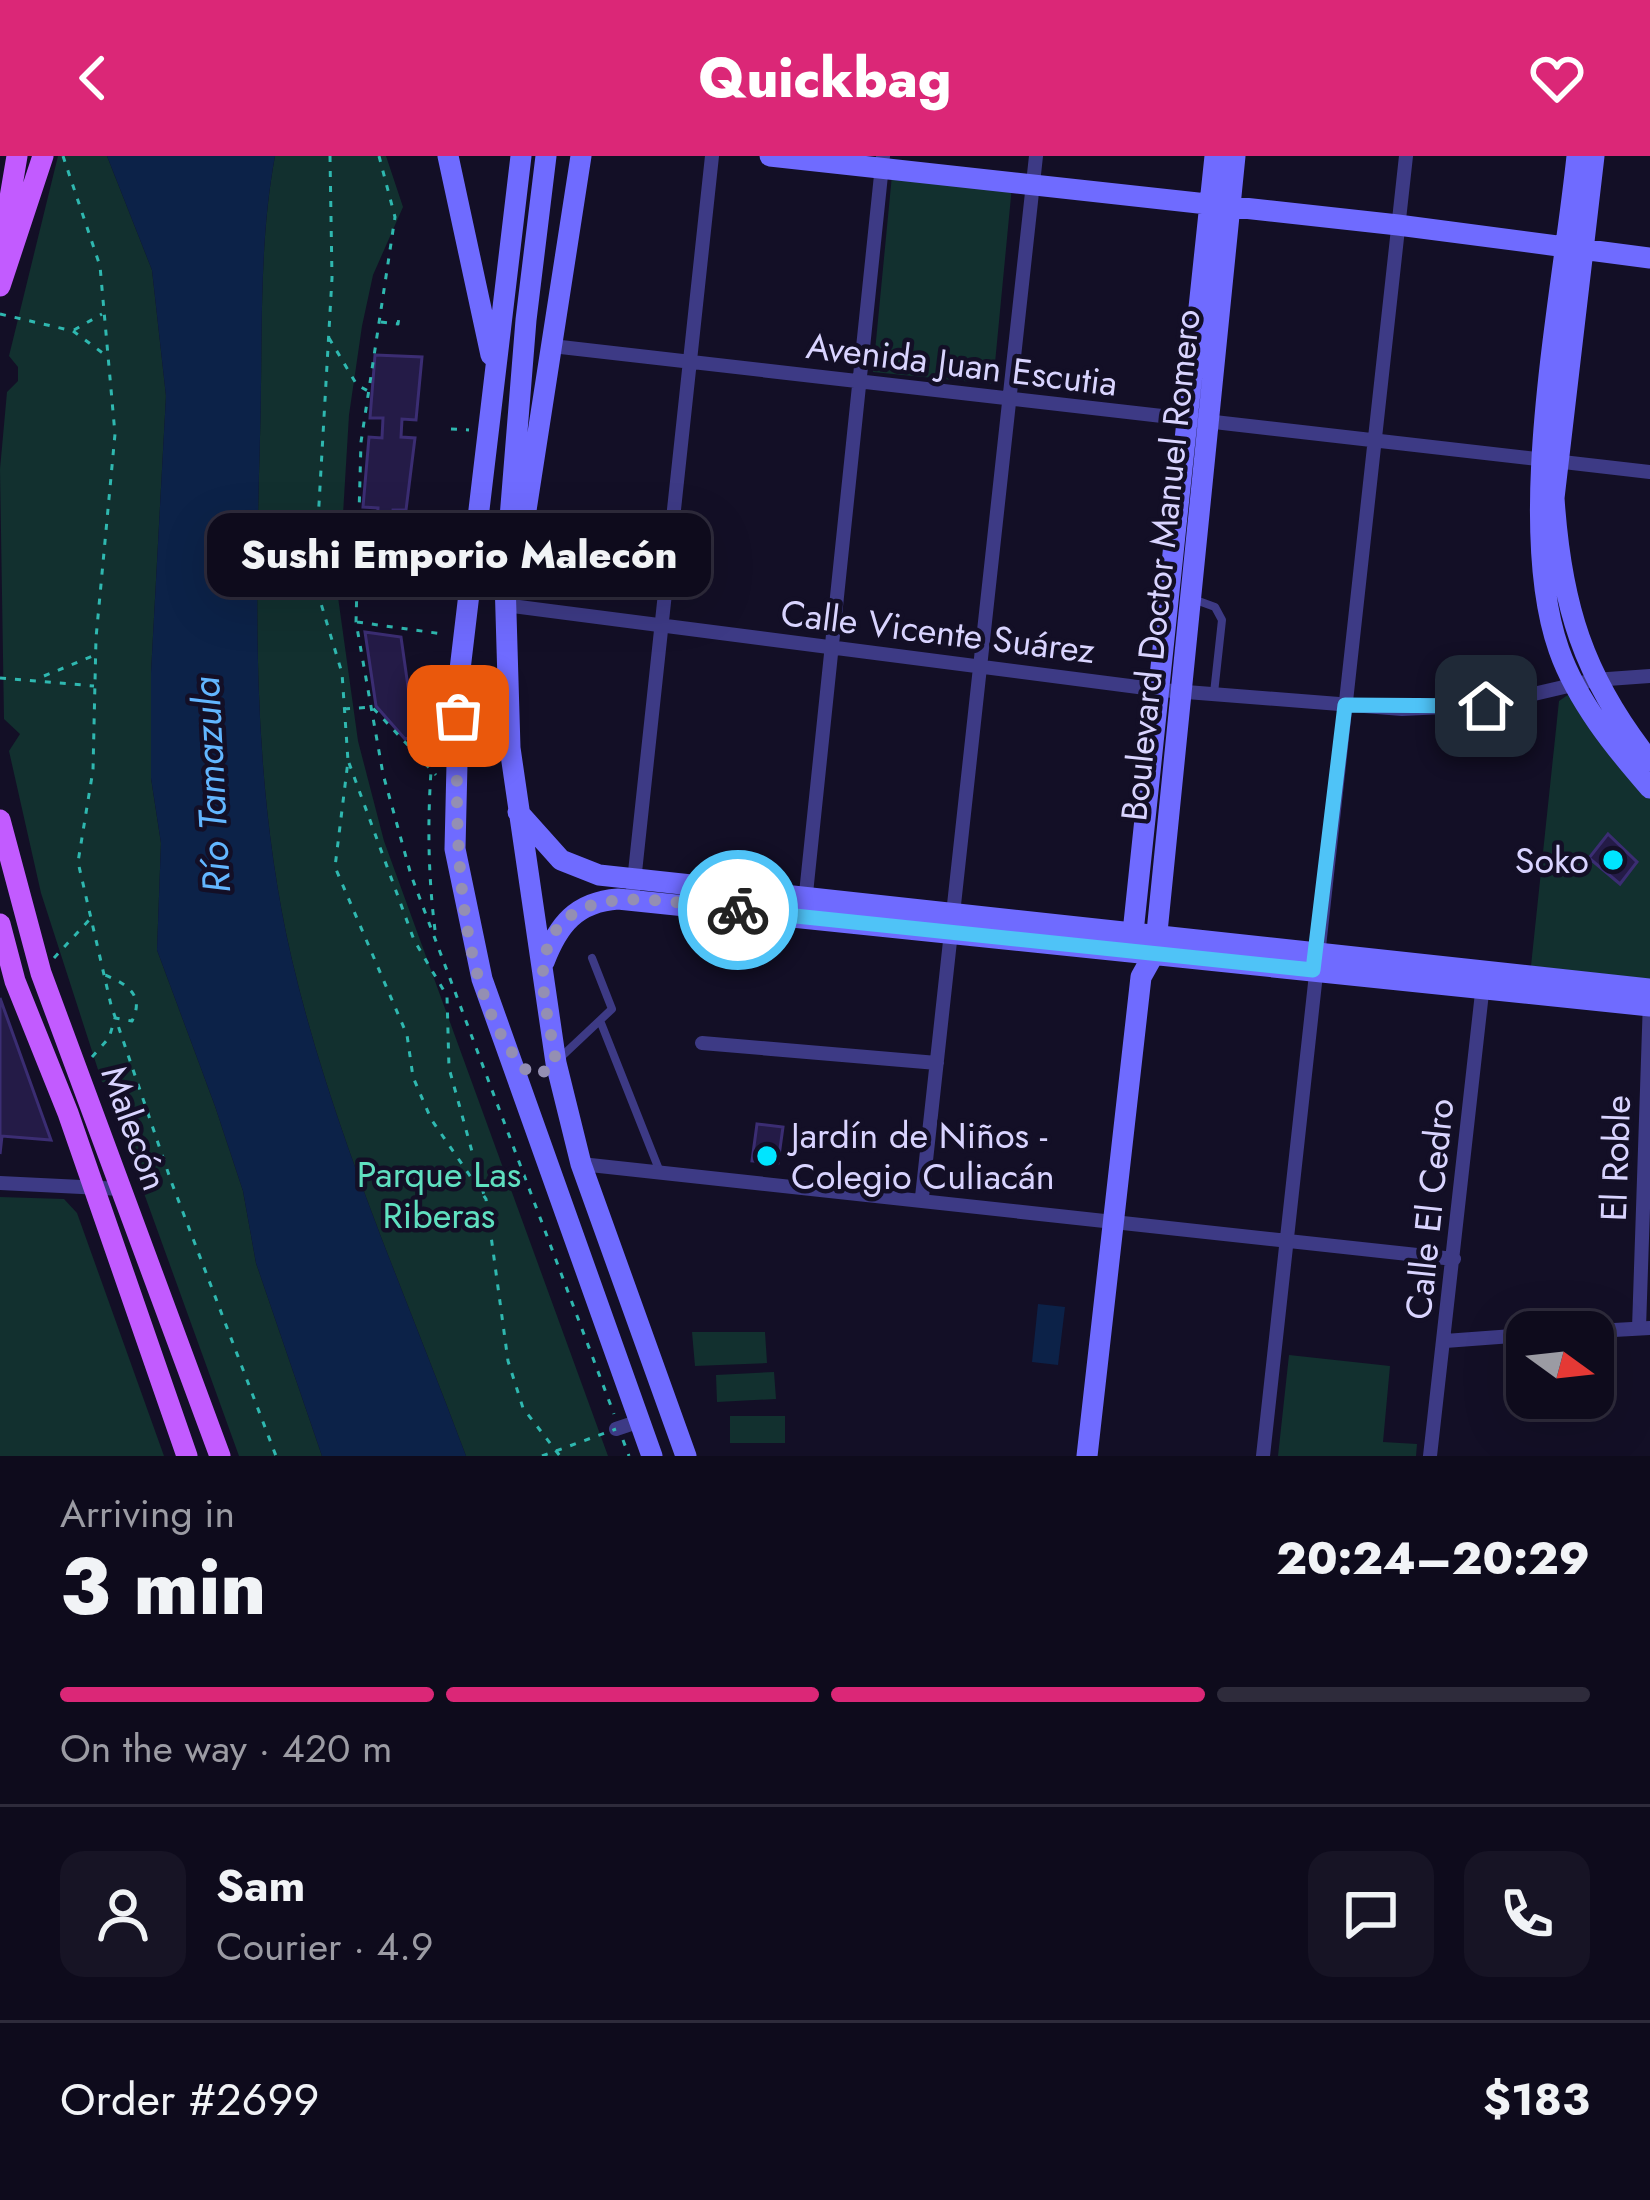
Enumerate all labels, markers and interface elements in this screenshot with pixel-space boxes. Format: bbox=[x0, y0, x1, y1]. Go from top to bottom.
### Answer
text: Quickbag bbox=[699, 39, 951, 117]
icon: back bbox=[60, 45, 126, 111]
icon: heart bbox=[1524, 45, 1590, 111]
street label: Boulevard Doctor Manuel Romero bbox=[1107, 307, 1213, 823]
street label: Avenida Juan Escutia bbox=[804, 319, 1120, 409]
callout: Sushi Emporio Malecón bbox=[206, 512, 710, 596]
text: Sushi Emporio Malecón bbox=[241, 526, 678, 583]
street label: Calle Vicente Suárez bbox=[778, 586, 1098, 676]
pin bbox=[1435, 655, 1537, 757]
pin bbox=[407, 665, 509, 767]
icon: home bbox=[1453, 673, 1519, 739]
water label: Río Tamazula bbox=[177, 675, 245, 895]
icon: bag bbox=[425, 683, 491, 749]
place label: Soko bbox=[1515, 834, 1589, 886]
marker: Soko bbox=[1600, 847, 1626, 873]
courier bbox=[678, 850, 798, 970]
icon: bike bbox=[705, 877, 771, 943]
street label: Malecón bbox=[88, 1058, 182, 1198]
street label: El Roble bbox=[1587, 1094, 1643, 1222]
street label: Calle El Cedro bbox=[1392, 1096, 1466, 1322]
place label: Jardín de Niños - Colegio Culiacán bbox=[787, 1109, 1055, 1202]
marker: Jardín de Niños - Colegio Culiacán bbox=[754, 1143, 780, 1169]
park label: Parque Las Riberas bbox=[357, 1148, 521, 1241]
north arrow bbox=[1506, 1311, 1614, 1419]
map controls bbox=[1506, 1311, 1614, 1419]
text: Arriving in bbox=[60, 1485, 235, 1542]
text: 20:24–20:29 bbox=[1276, 1526, 1590, 1591]
text: 3 min bbox=[60, 1531, 266, 1643]
text: On the way · 420 m bbox=[60, 1720, 392, 1777]
button: person bbox=[60, 1851, 186, 1977]
button: chat bbox=[1308, 1851, 1434, 1977]
button: phone bbox=[1464, 1851, 1590, 1977]
text: Sam bbox=[216, 1853, 305, 1918]
text: Courier · 4.9 bbox=[216, 1918, 433, 1975]
text: Order #2699 bbox=[60, 2067, 319, 2132]
text: $183 bbox=[1483, 2067, 1590, 2132]

